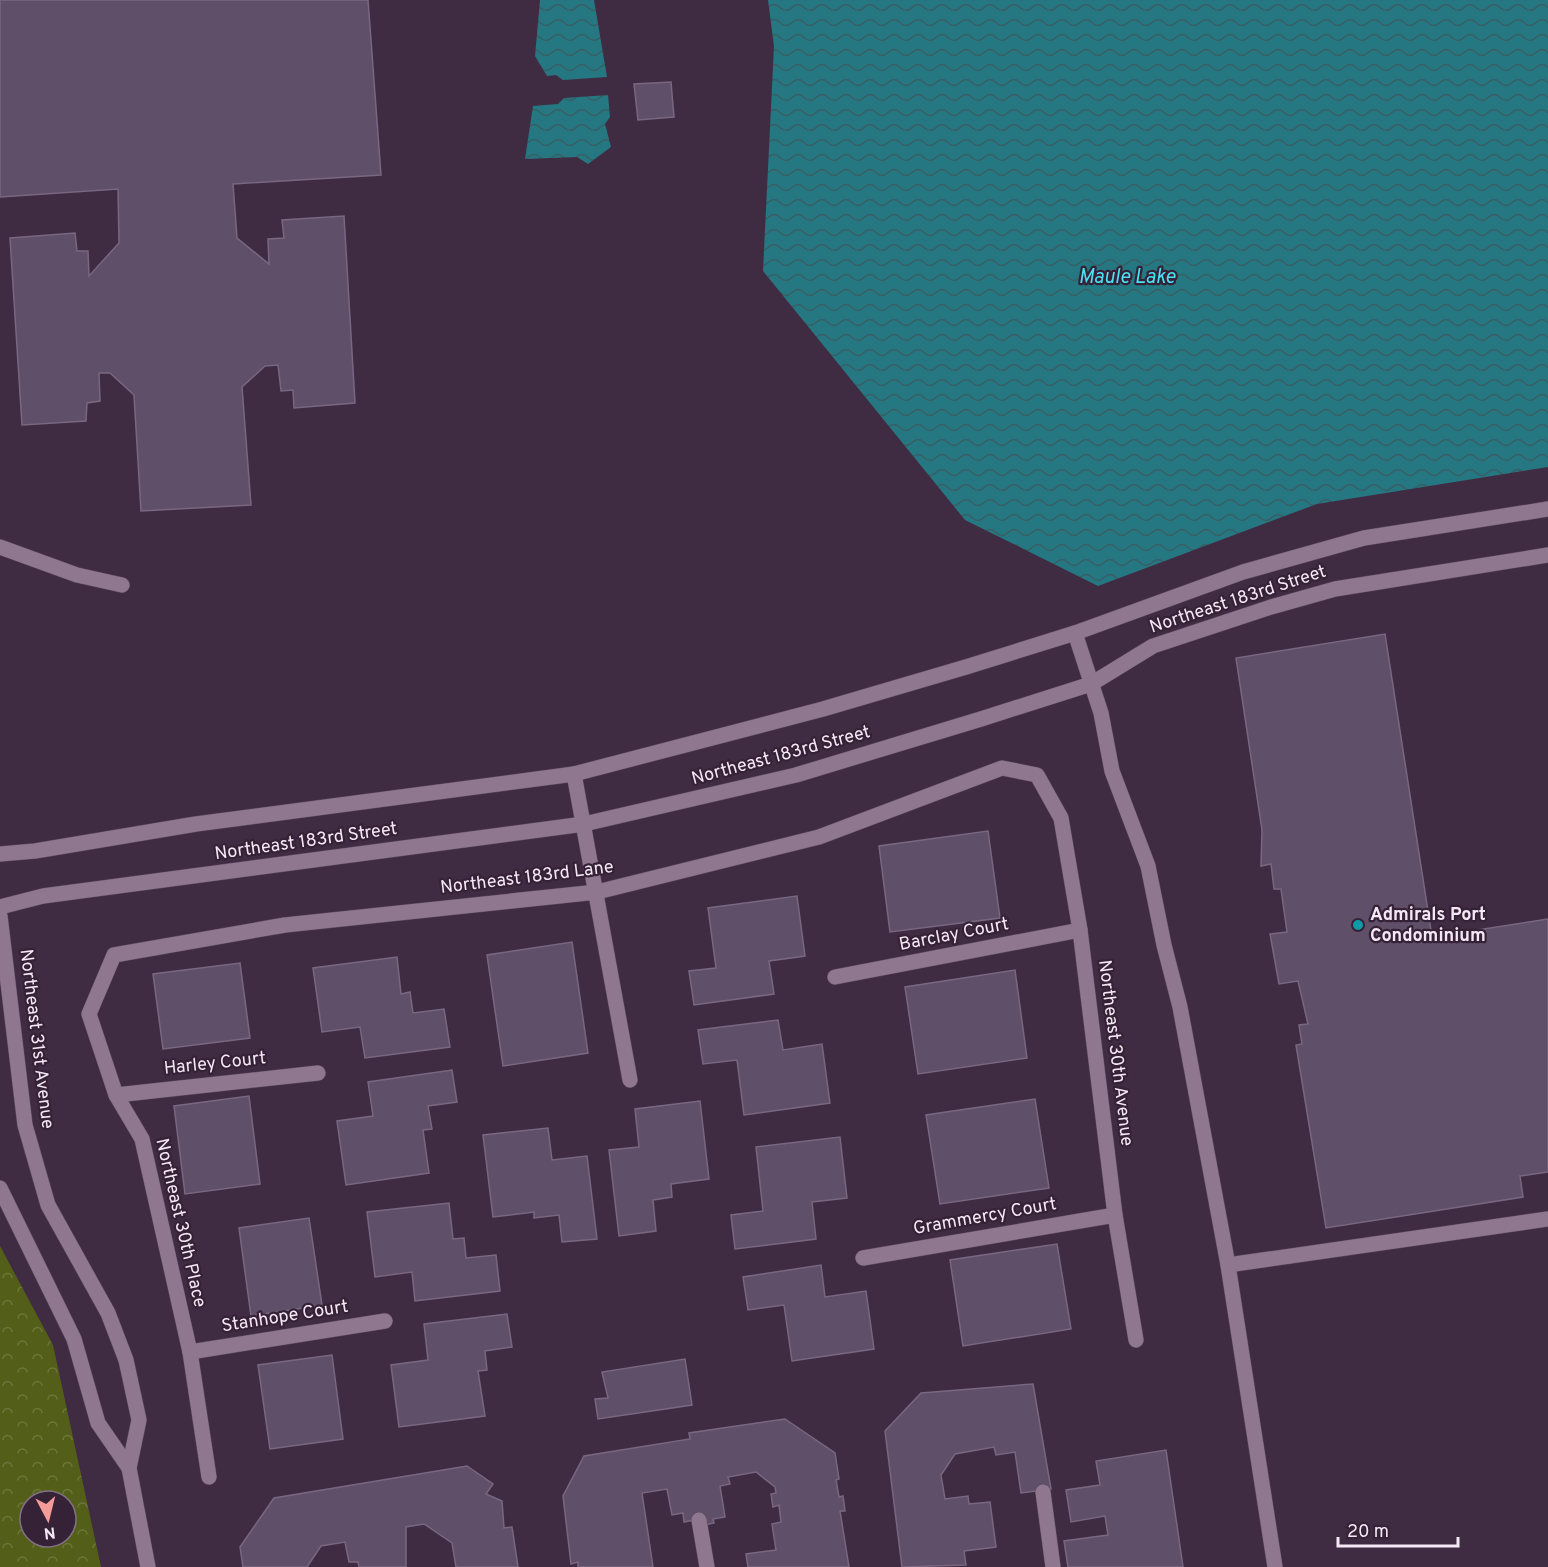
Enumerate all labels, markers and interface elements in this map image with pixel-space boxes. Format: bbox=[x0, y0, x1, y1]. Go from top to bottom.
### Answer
water label: Maule Lake bbox=[1079, 265, 1176, 291]
street label: Northeast 183rd Street bbox=[1147, 561, 1329, 639]
street label: Northeast 183rd Street bbox=[689, 721, 873, 791]
street label: Northeast 183rd Street bbox=[213, 818, 399, 866]
street label: Northeast 183rd Lane bbox=[439, 856, 615, 900]
place label: Admirals Port Condominium bbox=[1370, 904, 1486, 948]
street label: Barclay Court bbox=[897, 913, 1011, 957]
marker: Admirals Port Condominium bbox=[1351, 918, 1365, 932]
street label: Northeast 31st Avenue bbox=[14, 948, 58, 1130]
street label: Northeast 30th Avenue bbox=[1092, 958, 1138, 1148]
street label: Harley Court bbox=[163, 1047, 267, 1081]
street label: Northeast 30th Place bbox=[149, 1136, 211, 1310]
street label: Grammercy Court bbox=[912, 1193, 1058, 1241]
street label: Stanhope Court bbox=[220, 1296, 350, 1338]
north arrow bbox=[18, 1489, 78, 1549]
scale bar bbox=[1338, 1510, 1458, 1548]
text: N bbox=[43, 1521, 57, 1543]
text: 20 m bbox=[1347, 1521, 1389, 1544]

